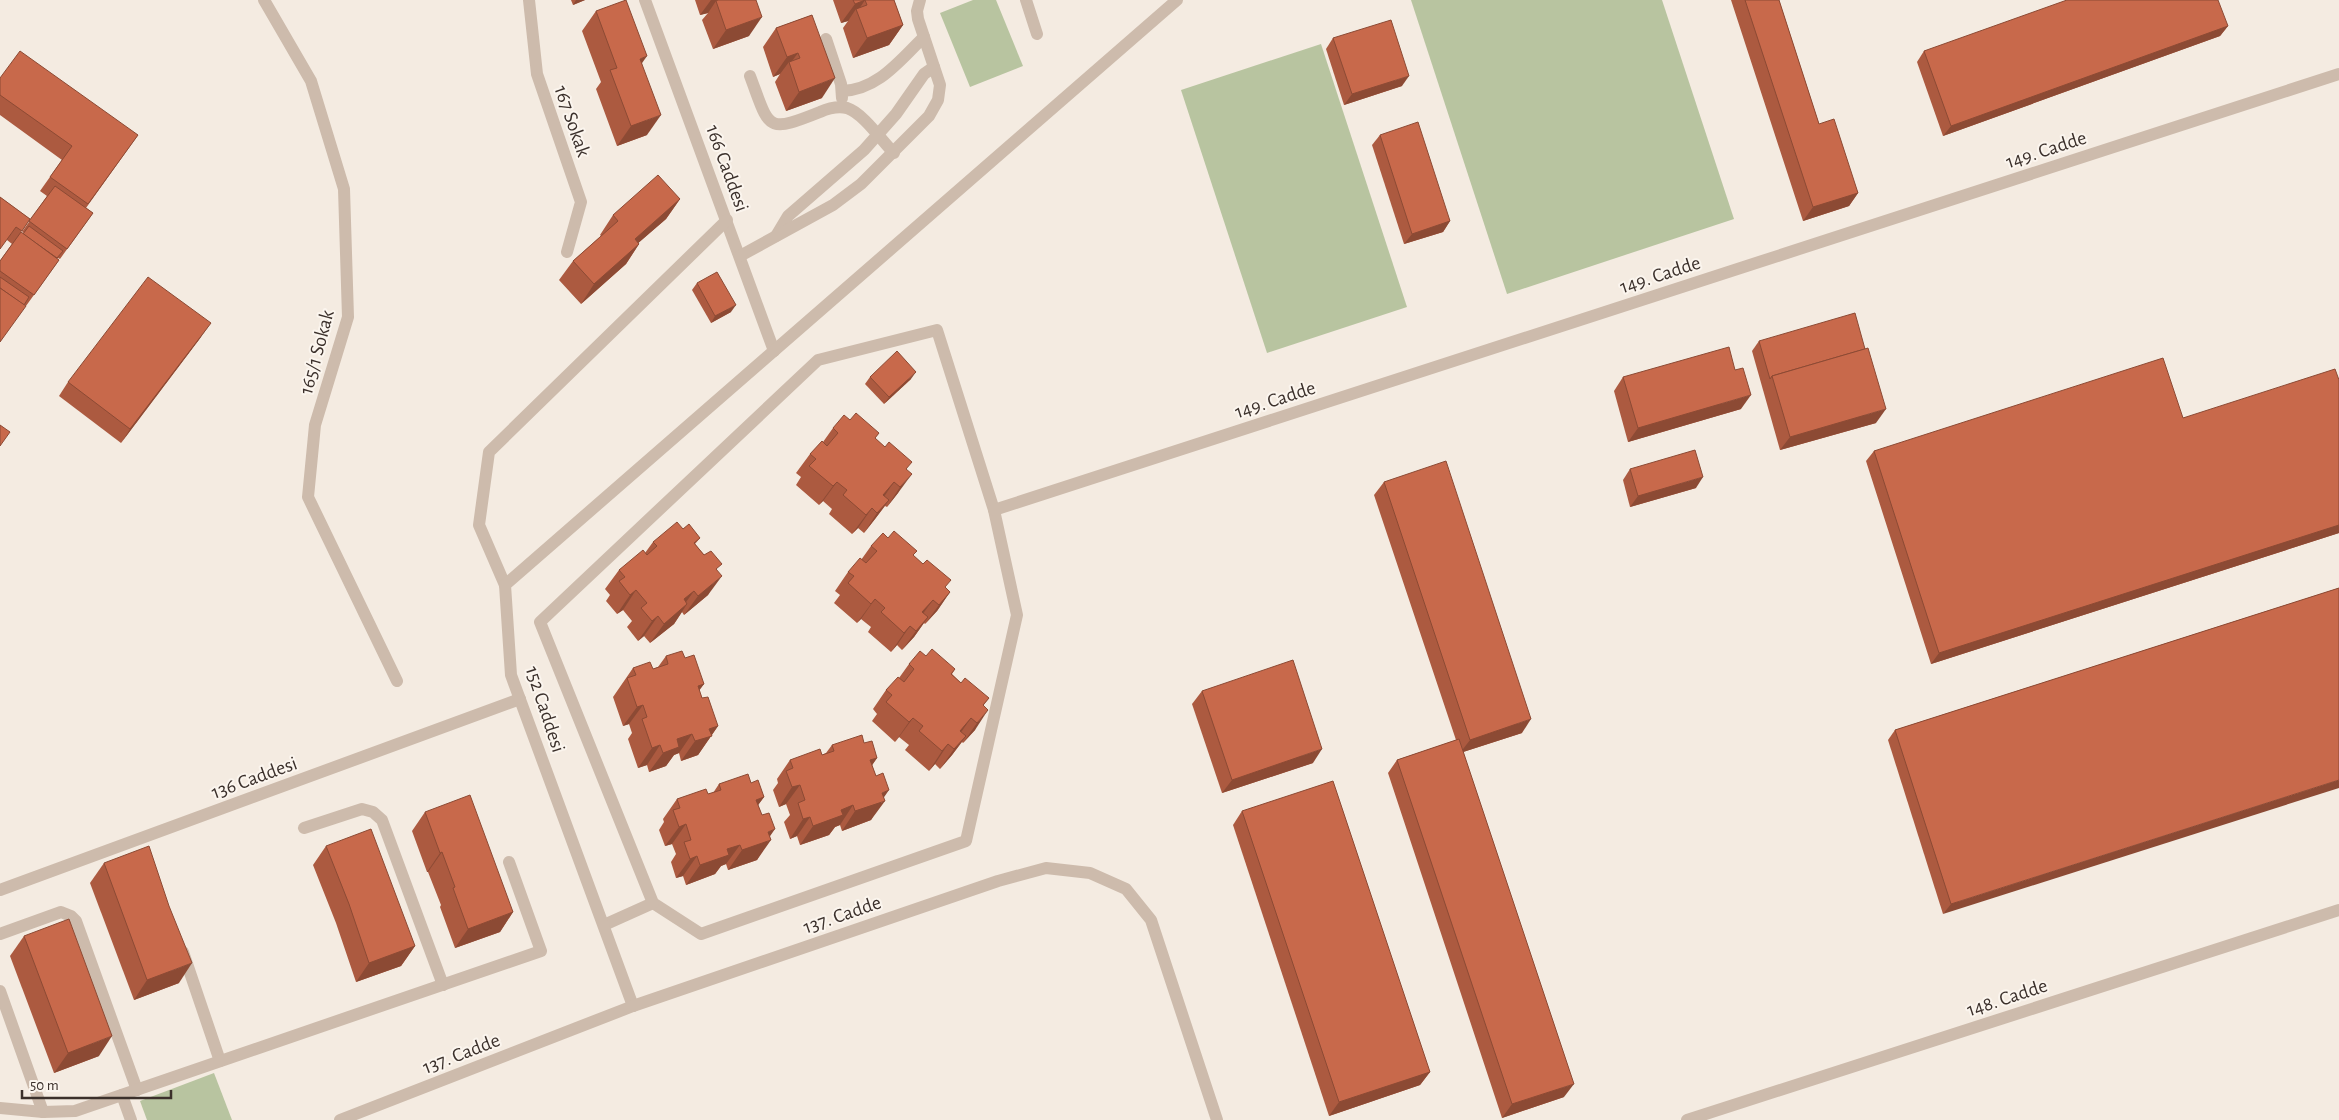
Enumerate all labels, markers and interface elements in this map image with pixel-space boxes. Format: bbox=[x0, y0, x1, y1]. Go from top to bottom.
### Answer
street label: 167 Sokak bbox=[551, 83, 594, 160]
street label: 166 Caddesi bbox=[702, 122, 752, 214]
street label: 149. Cadde bbox=[2004, 128, 2089, 172]
street label: 149. Cadde bbox=[1618, 253, 1703, 297]
street label: 165/1 Sokak bbox=[296, 308, 338, 397]
street label: 149. Cadde bbox=[1233, 378, 1318, 422]
street label: 152 Caddesi bbox=[522, 664, 568, 755]
street label: 136 Caddesi bbox=[209, 753, 300, 803]
street label: 137. Cadde bbox=[801, 892, 884, 938]
street label: 148. Cadde bbox=[1965, 976, 2050, 1020]
street label: 137. Cadde bbox=[420, 1030, 503, 1078]
scale bar bbox=[22, 1068, 171, 1100]
text: 50 m bbox=[30, 1078, 59, 1093]

